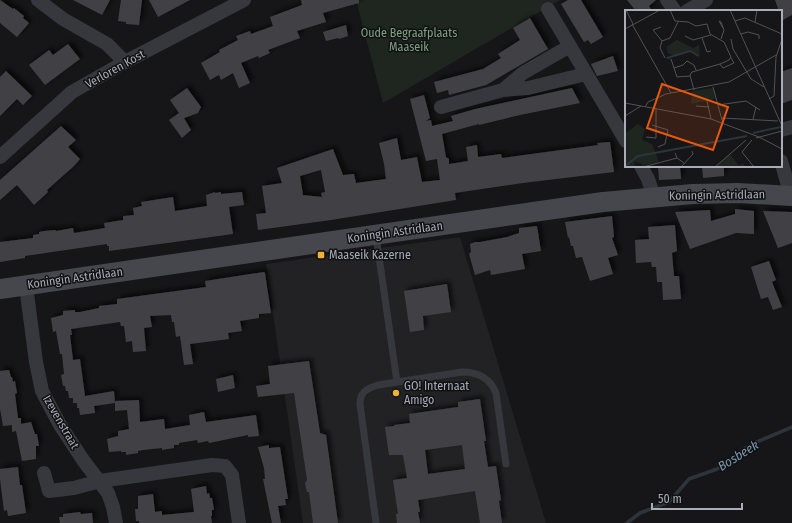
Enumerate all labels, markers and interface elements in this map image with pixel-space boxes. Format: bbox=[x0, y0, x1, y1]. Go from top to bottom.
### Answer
inset map bbox=[625, 10, 782, 167]
park label: Oude Begraafplaats Maaseik bbox=[361, 26, 457, 54]
street label: Verloren Kost bbox=[83, 47, 147, 91]
street label: Koningin Astridlaan bbox=[669, 187, 765, 203]
street label: Koningin Astridlaan bbox=[346, 218, 444, 246]
place label: Maaseik Kazerne bbox=[329, 248, 411, 262]
marker: Maaseik Kazerne bbox=[316, 250, 326, 260]
street label: Koningin Astridlaan bbox=[26, 264, 124, 292]
place label: GO! Internaat Amigo bbox=[404, 379, 469, 407]
marker: GO! Internaat Amigo bbox=[391, 388, 401, 398]
street label: Izevenstraat bbox=[40, 393, 82, 451]
water label: Bosbeek bbox=[715, 437, 762, 474]
scale bar bbox=[652, 485, 742, 511]
text: 50 m bbox=[658, 492, 682, 506]

